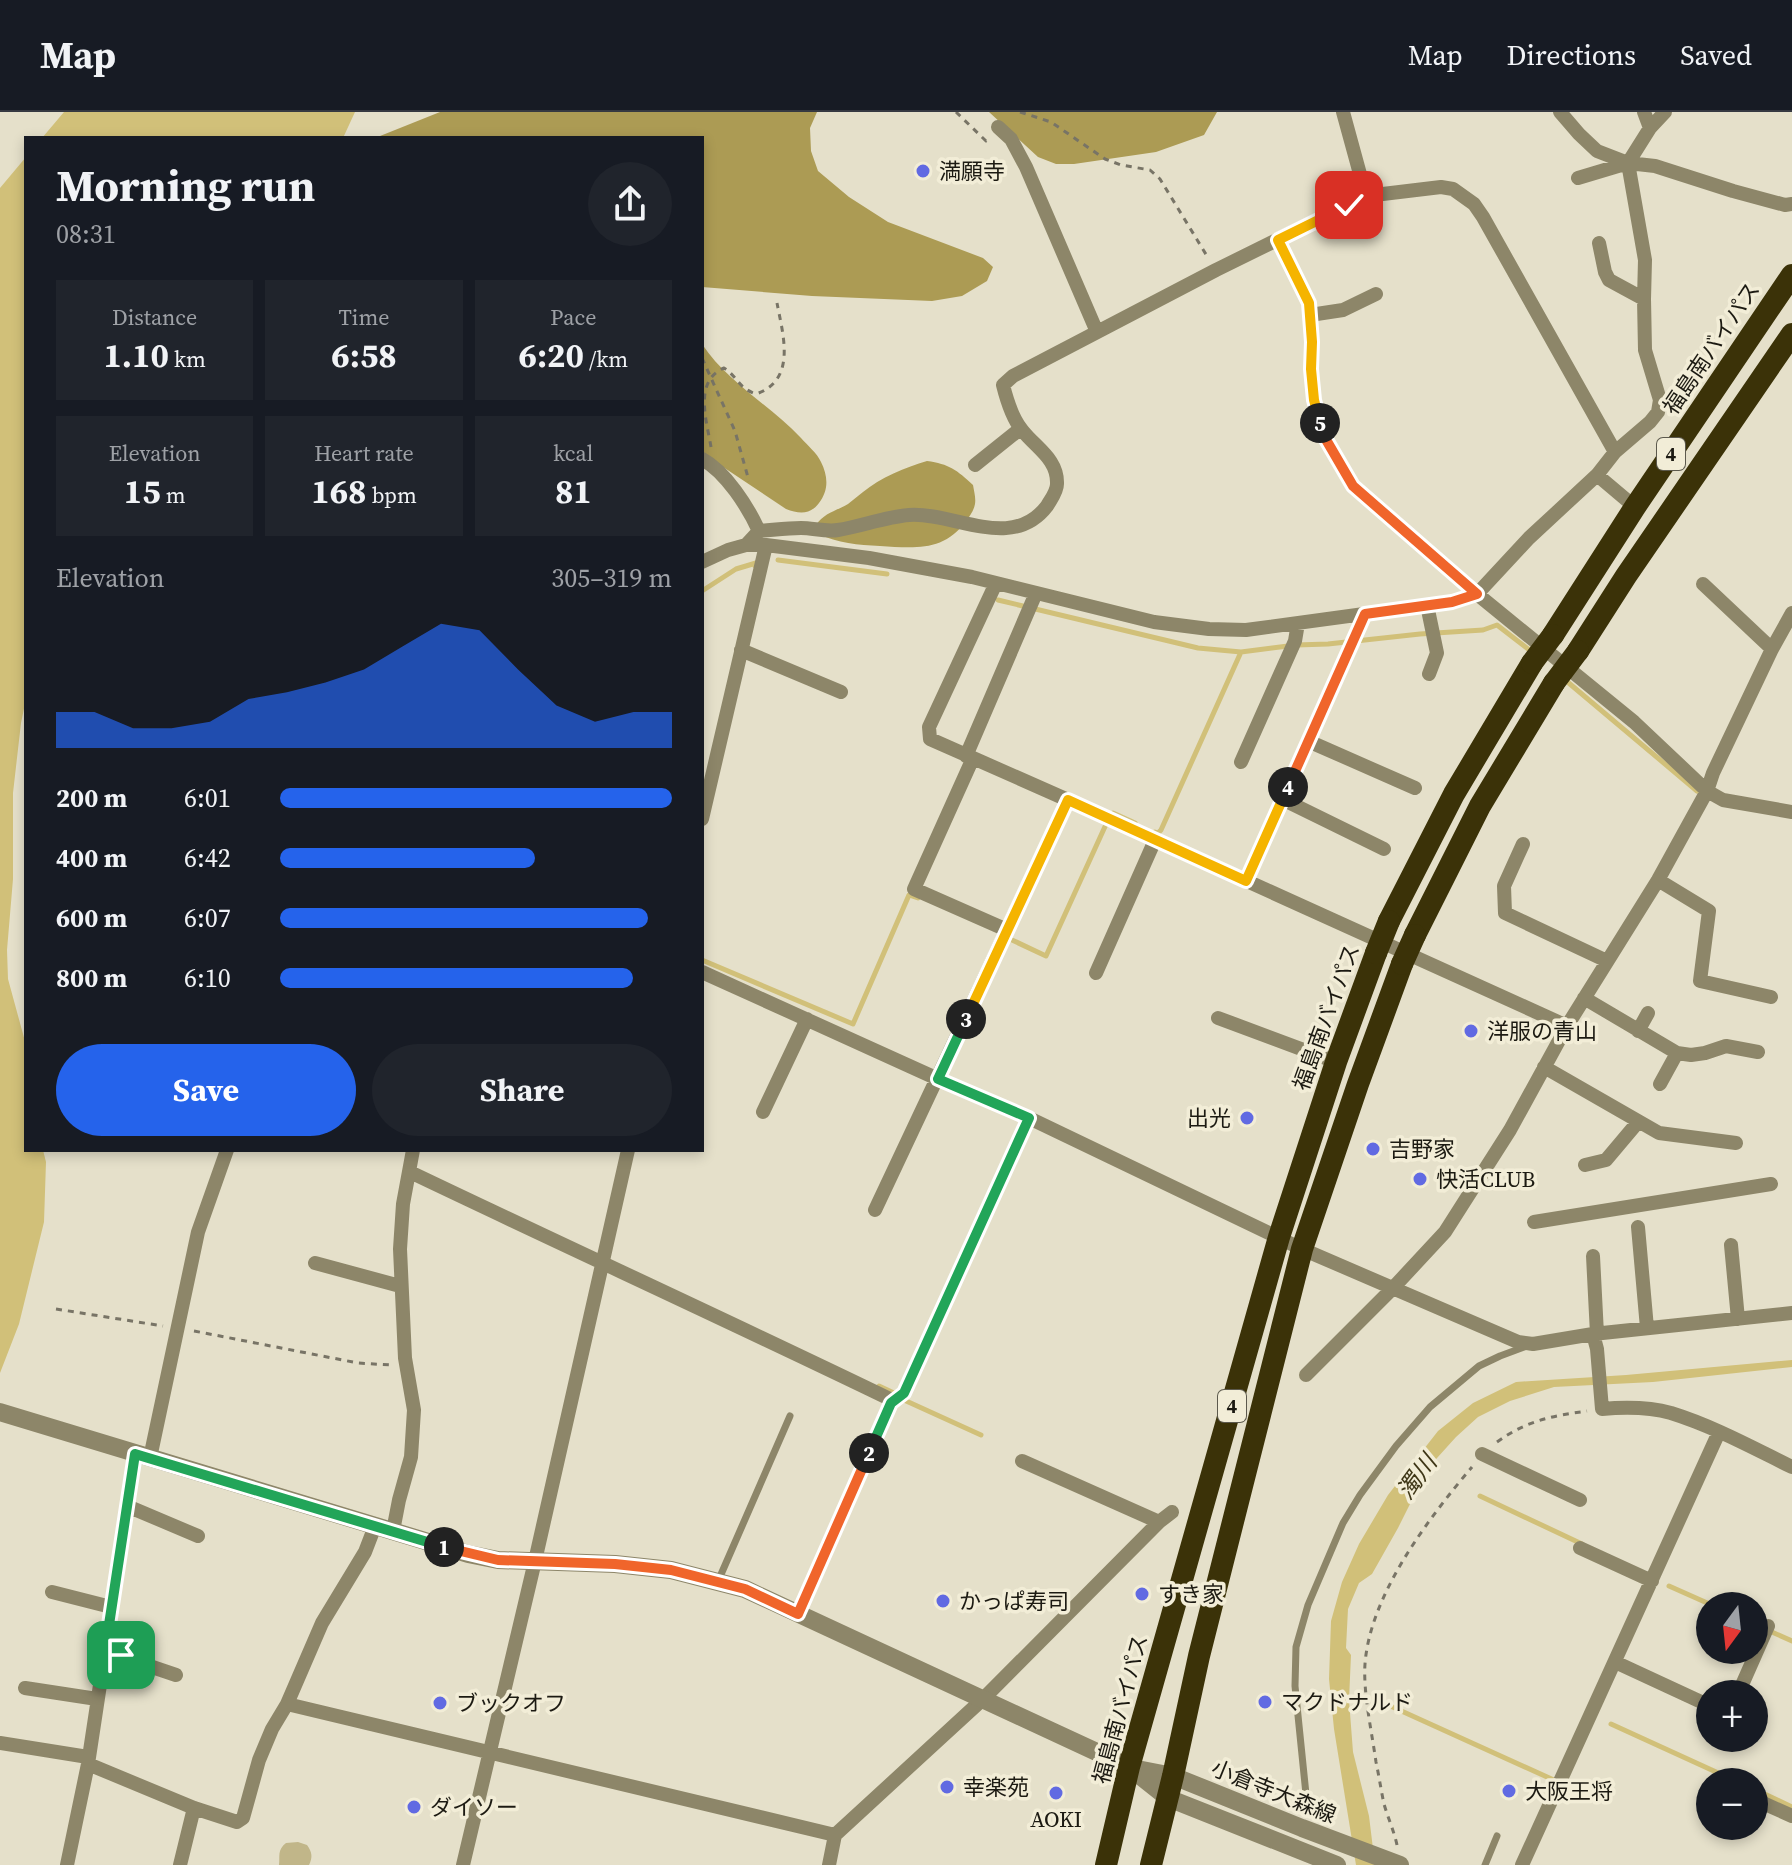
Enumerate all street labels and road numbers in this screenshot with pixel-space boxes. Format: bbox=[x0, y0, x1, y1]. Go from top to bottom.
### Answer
street label: 福島南バイパス bbox=[1656, 276, 1766, 420]
road number: 4 bbox=[1657, 438, 1685, 470]
street label: 福島南バイパス bbox=[1286, 940, 1366, 1094]
road number: 4 bbox=[1218, 1390, 1246, 1422]
street label: 福島南バイパス bbox=[1086, 1631, 1154, 1787]
street label: 小倉寺大森線 bbox=[1207, 1752, 1341, 1830]

